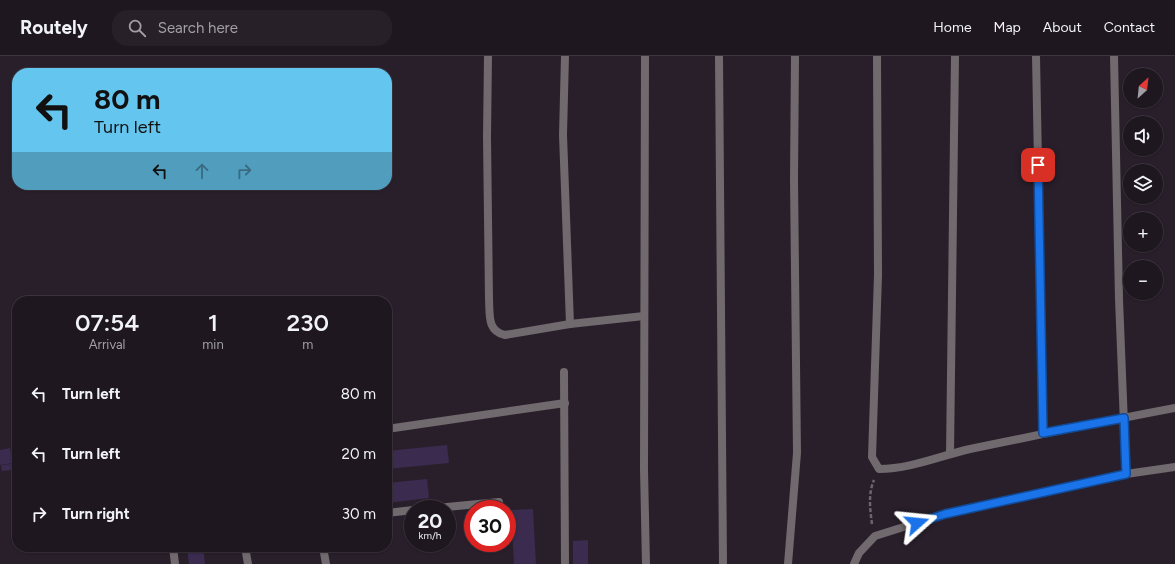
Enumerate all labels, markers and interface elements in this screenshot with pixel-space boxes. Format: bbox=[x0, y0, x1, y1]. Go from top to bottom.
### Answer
search box bbox=[112, 10, 392, 46]
text: Routely bbox=[20, 16, 88, 39]
icon: search bbox=[126, 17, 148, 39]
text: Search here bbox=[158, 19, 238, 37]
text: Home bbox=[933, 19, 972, 36]
text: Map bbox=[994, 19, 1021, 36]
text: About bbox=[1043, 19, 1082, 36]
text: Contact bbox=[1104, 19, 1155, 36]
north arrow bbox=[1123, 68, 1163, 108]
map controls bbox=[1123, 68, 1163, 300]
text: 80 m bbox=[94, 82, 160, 116]
icon: left bbox=[28, 84, 80, 136]
text: Turn left bbox=[94, 116, 161, 138]
button: sound bbox=[1123, 116, 1163, 156]
pin bbox=[1021, 148, 1055, 182]
icon: arrive bbox=[1027, 154, 1049, 176]
icon: left bbox=[149, 160, 171, 182]
icon: ahead bbox=[191, 160, 213, 182]
icon: right bbox=[233, 160, 255, 182]
button: layers bbox=[1123, 164, 1163, 204]
button: + bbox=[1123, 212, 1163, 252]
button: − bbox=[1123, 260, 1163, 300]
text: 07:54 bbox=[75, 308, 139, 337]
text: 1 bbox=[208, 308, 218, 337]
text: 230 bbox=[287, 308, 329, 337]
text: Arrival bbox=[89, 337, 126, 352]
text: min bbox=[202, 337, 224, 352]
text: m bbox=[302, 337, 313, 352]
icon: left bbox=[28, 383, 50, 405]
text: Turn left bbox=[62, 385, 120, 403]
text: 80 m bbox=[341, 385, 376, 403]
icon: left bbox=[28, 443, 50, 465]
text: Turn left bbox=[62, 445, 120, 463]
text: 20 m bbox=[342, 445, 376, 463]
speed limit sign: 30 bbox=[464, 500, 516, 552]
position arrow bbox=[896, 502, 938, 544]
icon: right bbox=[28, 503, 50, 525]
text: Turn right bbox=[62, 505, 130, 523]
text: 30 m bbox=[342, 505, 376, 523]
text: 20 bbox=[418, 509, 442, 533]
text: km/h bbox=[419, 529, 441, 542]

